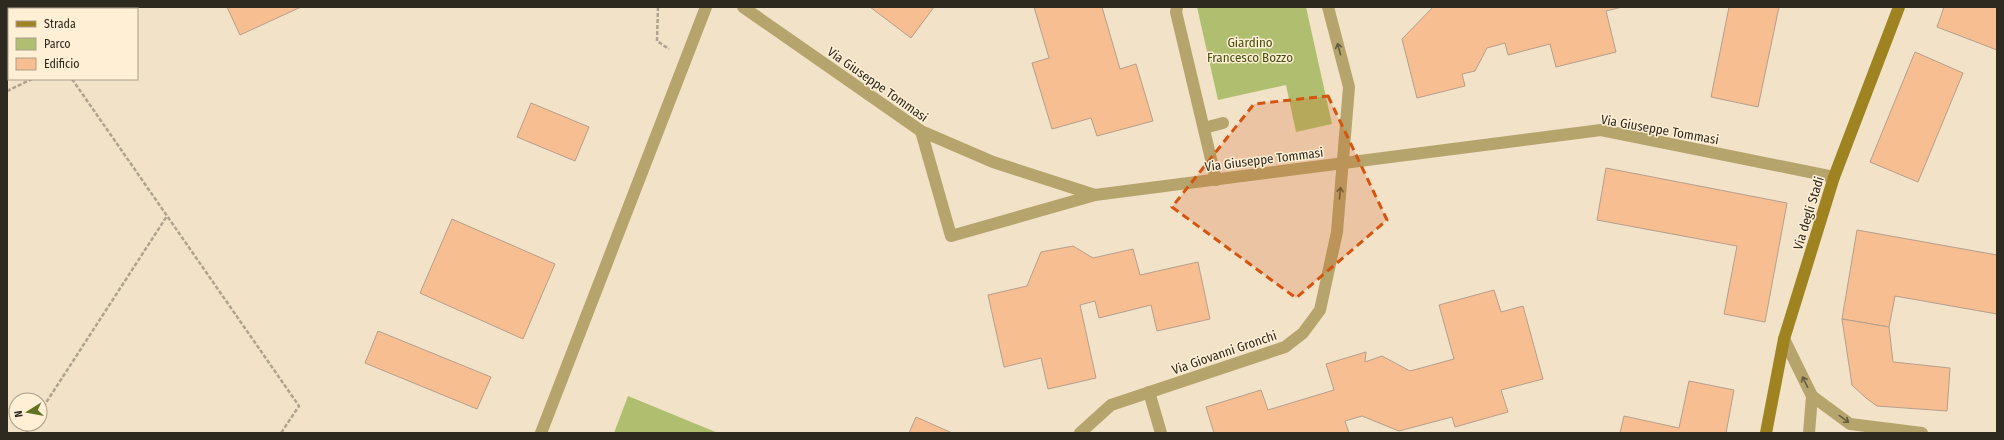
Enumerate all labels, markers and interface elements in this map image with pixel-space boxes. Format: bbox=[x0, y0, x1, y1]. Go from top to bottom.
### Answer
legend bbox=[8, 8, 138, 80]
text: Strada bbox=[44, 17, 76, 31]
park label: Giardino Francesco Bozzo bbox=[1207, 35, 1293, 65]
text: Parco bbox=[44, 37, 71, 51]
one-way arrow bbox=[1335, 43, 1342, 56]
street label: Via Giuseppe Tommasi bbox=[825, 44, 931, 125]
text: Edificio bbox=[44, 57, 80, 71]
street label: Via Giuseppe Tommasi bbox=[1600, 112, 1720, 147]
street label: Via Giuseppe Tommasi bbox=[1204, 145, 1324, 174]
street label: Via degli Stadi bbox=[1790, 175, 1827, 252]
one-way arrow bbox=[1337, 187, 1344, 200]
street label: Via Giovanni Gronchi bbox=[1170, 328, 1279, 377]
one-way arrow bbox=[1801, 376, 1808, 388]
north arrow bbox=[8, 392, 48, 432]
text: N bbox=[12, 409, 26, 418]
one-way arrow bbox=[1838, 415, 1849, 423]

